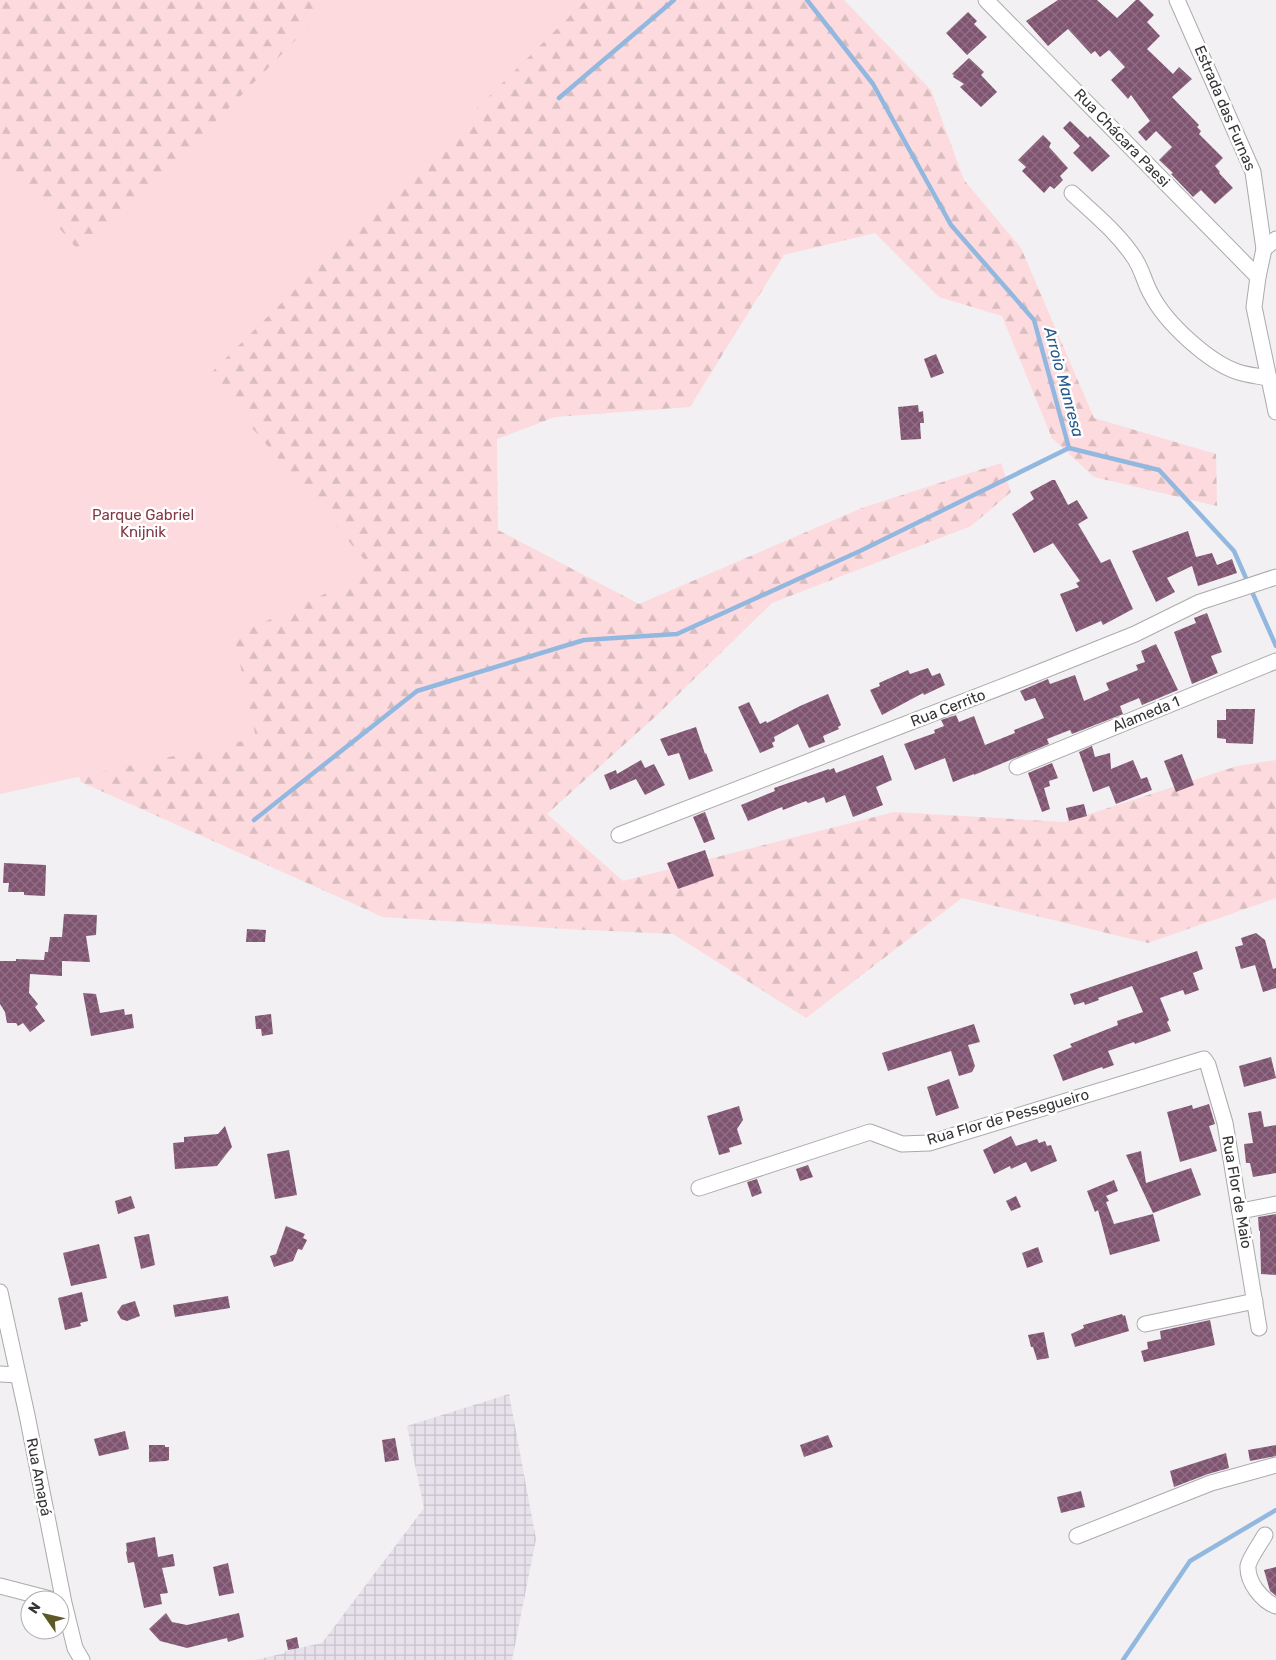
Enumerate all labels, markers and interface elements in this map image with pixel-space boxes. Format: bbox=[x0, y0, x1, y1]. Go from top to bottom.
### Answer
street label: Estrada das Furnas bbox=[1190, 43, 1260, 174]
street label: Rua Chácara Paesi bbox=[1070, 85, 1174, 191]
water label: Arroio Manresa bbox=[1040, 324, 1088, 439]
park label: Parque Gabriel Knijnik bbox=[92, 506, 194, 541]
street label: Rua Cerrito bbox=[908, 685, 988, 731]
street label: Alameda 1 bbox=[1110, 692, 1182, 736]
street label: Rua Flor de Pessegueiro bbox=[925, 1085, 1091, 1149]
street label: Rua Flor de Maio bbox=[1218, 1134, 1256, 1250]
street label: Rua Amapá bbox=[23, 1436, 55, 1518]
north arrow bbox=[20, 1590, 70, 1640]
text: N bbox=[25, 1599, 45, 1617]

